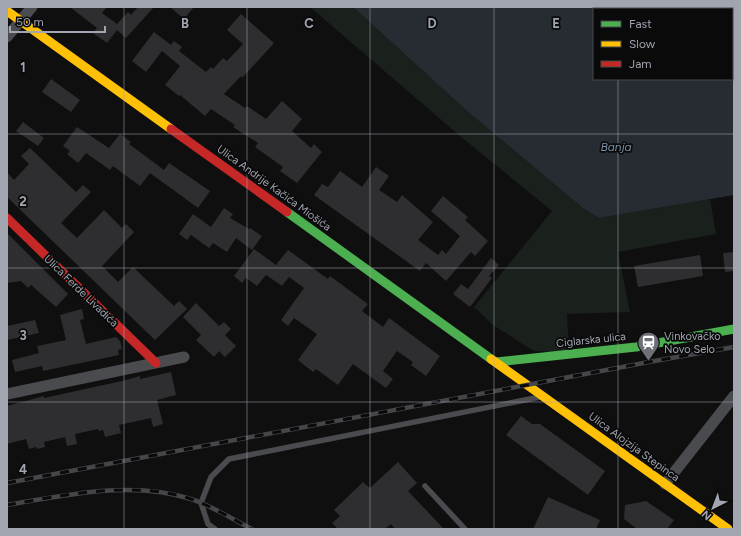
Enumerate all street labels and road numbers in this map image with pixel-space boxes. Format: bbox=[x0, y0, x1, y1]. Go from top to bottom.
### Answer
street label: Ulica Andrije Kačića Miošića bbox=[215, 142, 333, 234]
street label: Ulica Ferde Livadića bbox=[41, 252, 121, 330]
street label: Ciglarska ulica bbox=[555, 330, 627, 350]
street label: Ulica Alojzija Stepinca bbox=[586, 410, 682, 484]

